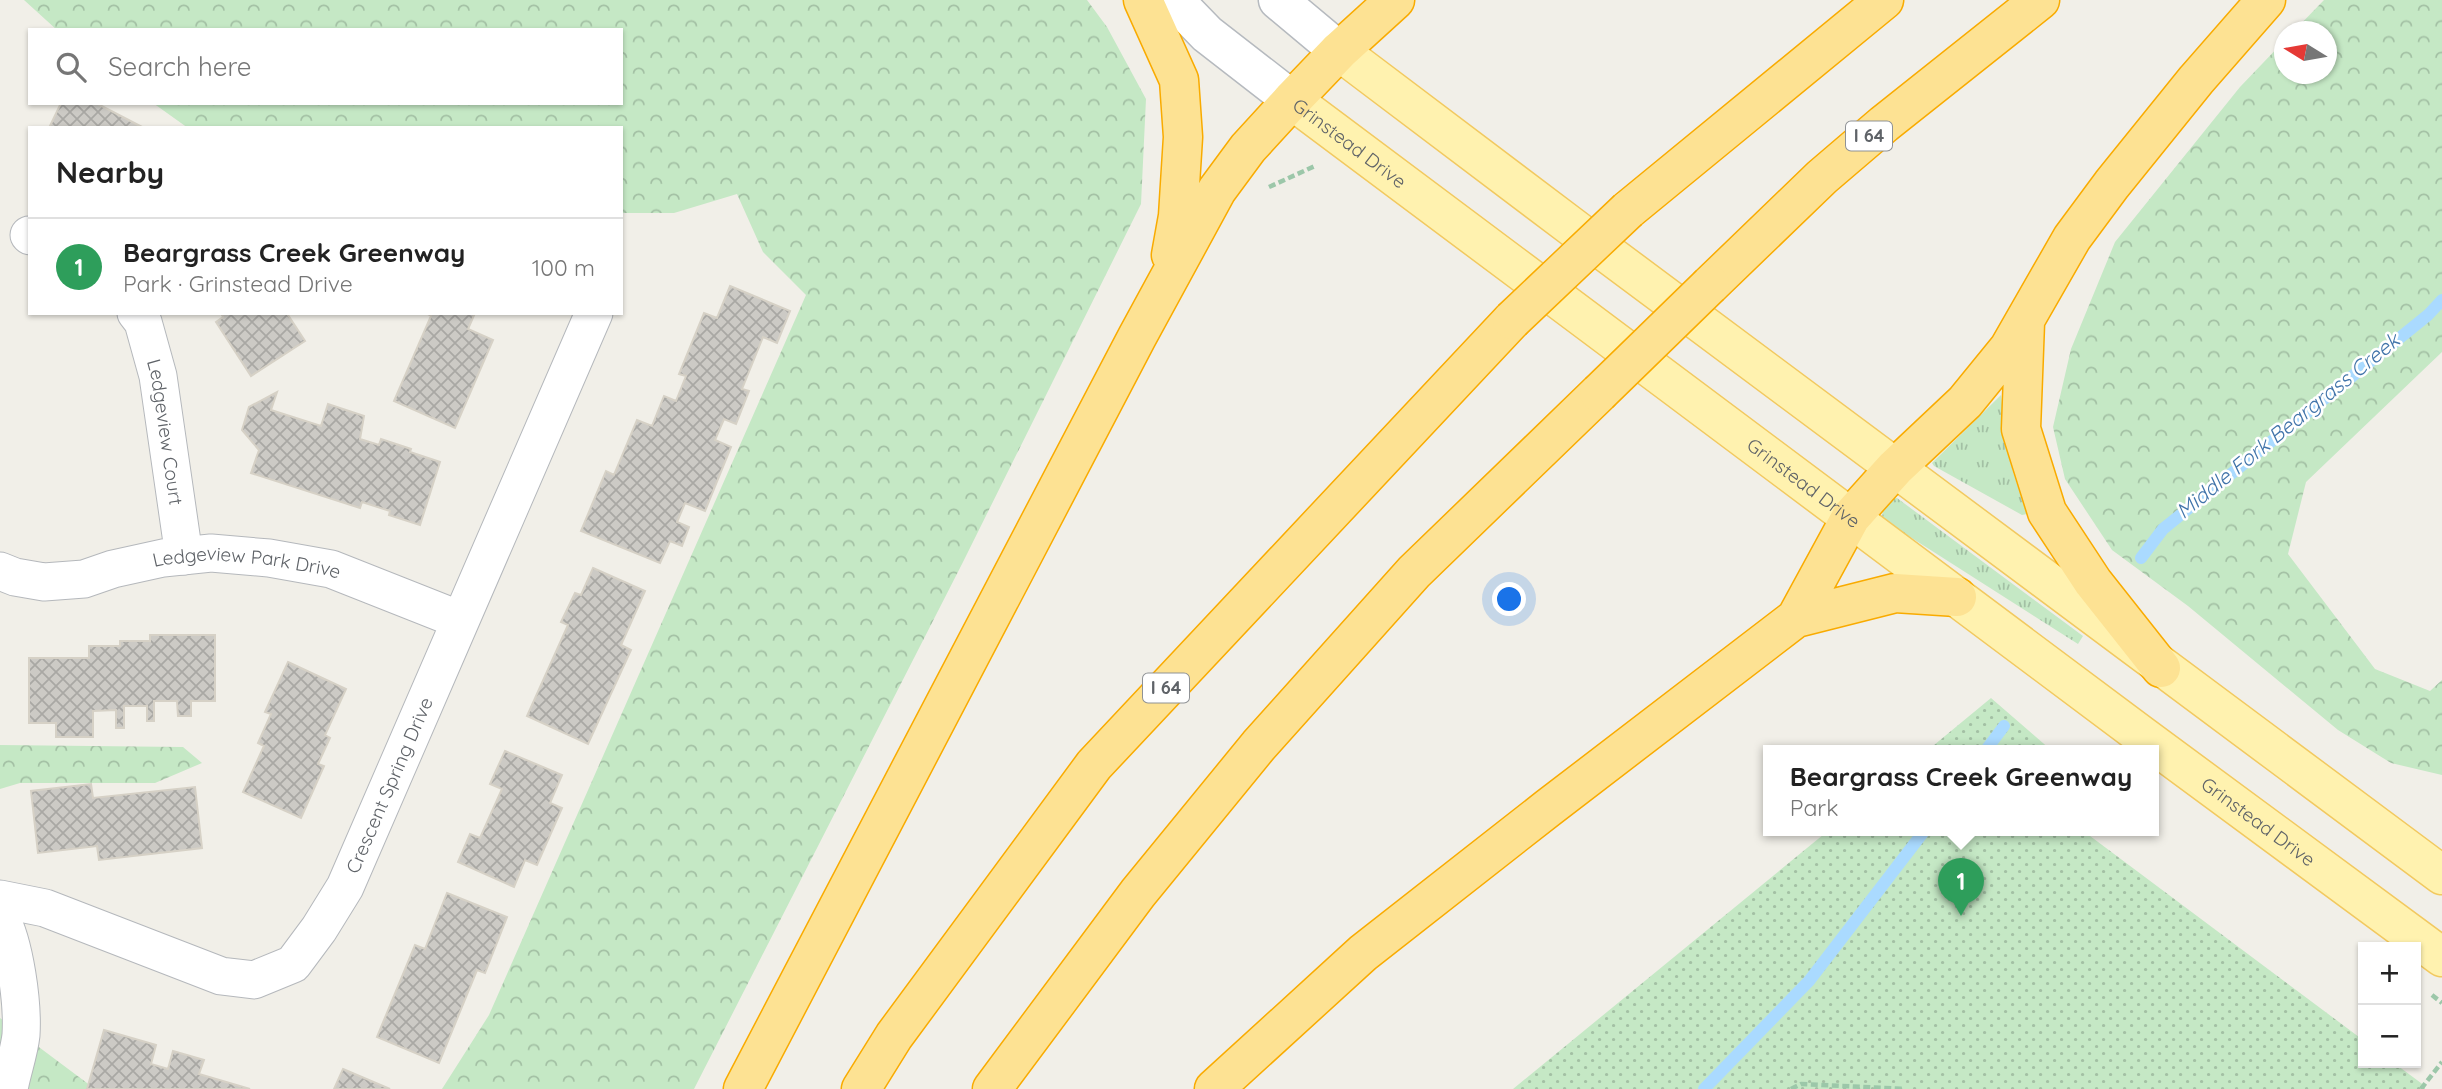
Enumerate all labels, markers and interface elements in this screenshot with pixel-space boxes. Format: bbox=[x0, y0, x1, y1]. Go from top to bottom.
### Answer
north arrow bbox=[2274, 21, 2337, 84]
search box bbox=[28, 28, 623, 105]
icon: search bbox=[52, 48, 90, 86]
text: Search here bbox=[108, 50, 252, 83]
street label: Grinstead Drive bbox=[1288, 93, 1411, 193]
road number: I 64 bbox=[1846, 121, 1892, 150]
text: Nearby bbox=[56, 153, 164, 191]
text: Beargrass Creek Greenway bbox=[123, 236, 465, 269]
text: 1 bbox=[75, 253, 83, 282]
text: 100 m bbox=[532, 253, 595, 282]
text: Park · Grinstead Drive bbox=[123, 269, 353, 298]
water label: Middle Fork Beargrass Creek bbox=[2170, 326, 2406, 524]
street label: Ledgeview Court bbox=[142, 356, 188, 507]
street label: Grinstead Drive bbox=[1742, 432, 1865, 533]
street label: Ledgeview Park Drive bbox=[150, 541, 345, 584]
your location bbox=[1492, 582, 1526, 616]
road number: I 64 bbox=[1143, 674, 1189, 702]
street label: Crescent Spring Drive bbox=[340, 693, 438, 877]
popup bbox=[1763, 745, 2159, 836]
text: Beargrass Creek Greenway bbox=[1790, 760, 2132, 793]
street label: Grinstead Drive bbox=[2197, 772, 2320, 871]
text: Park bbox=[1790, 793, 1839, 822]
pin: 1 bbox=[1938, 858, 1984, 916]
map controls bbox=[2358, 942, 2421, 1068]
button: + bbox=[2358, 942, 2421, 1005]
button: − bbox=[2358, 1005, 2421, 1068]

